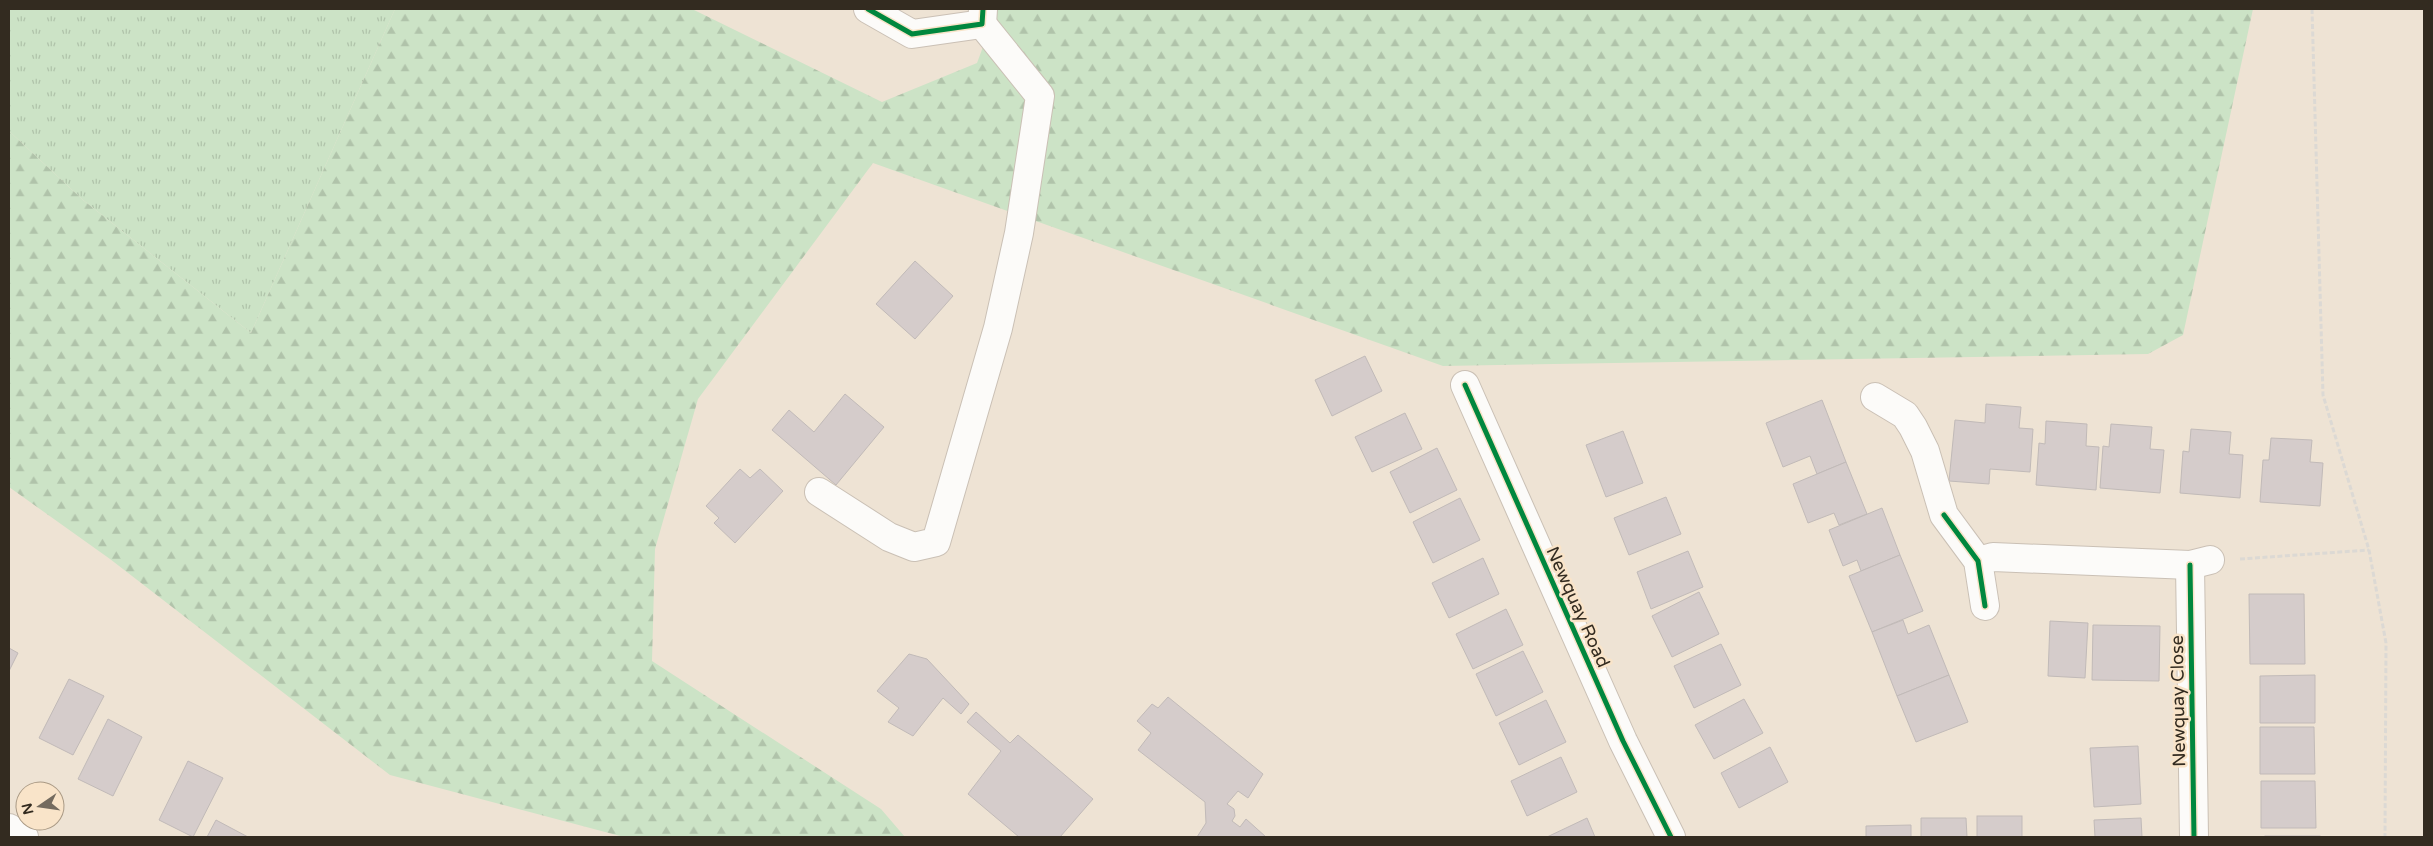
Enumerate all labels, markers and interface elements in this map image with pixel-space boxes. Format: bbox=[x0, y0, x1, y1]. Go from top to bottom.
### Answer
street label: Newquay Road bbox=[1541, 543, 1615, 671]
street label: Newquay Close bbox=[2166, 635, 2190, 767]
north arrow bbox=[15, 781, 65, 831]
text: N bbox=[18, 801, 37, 816]

